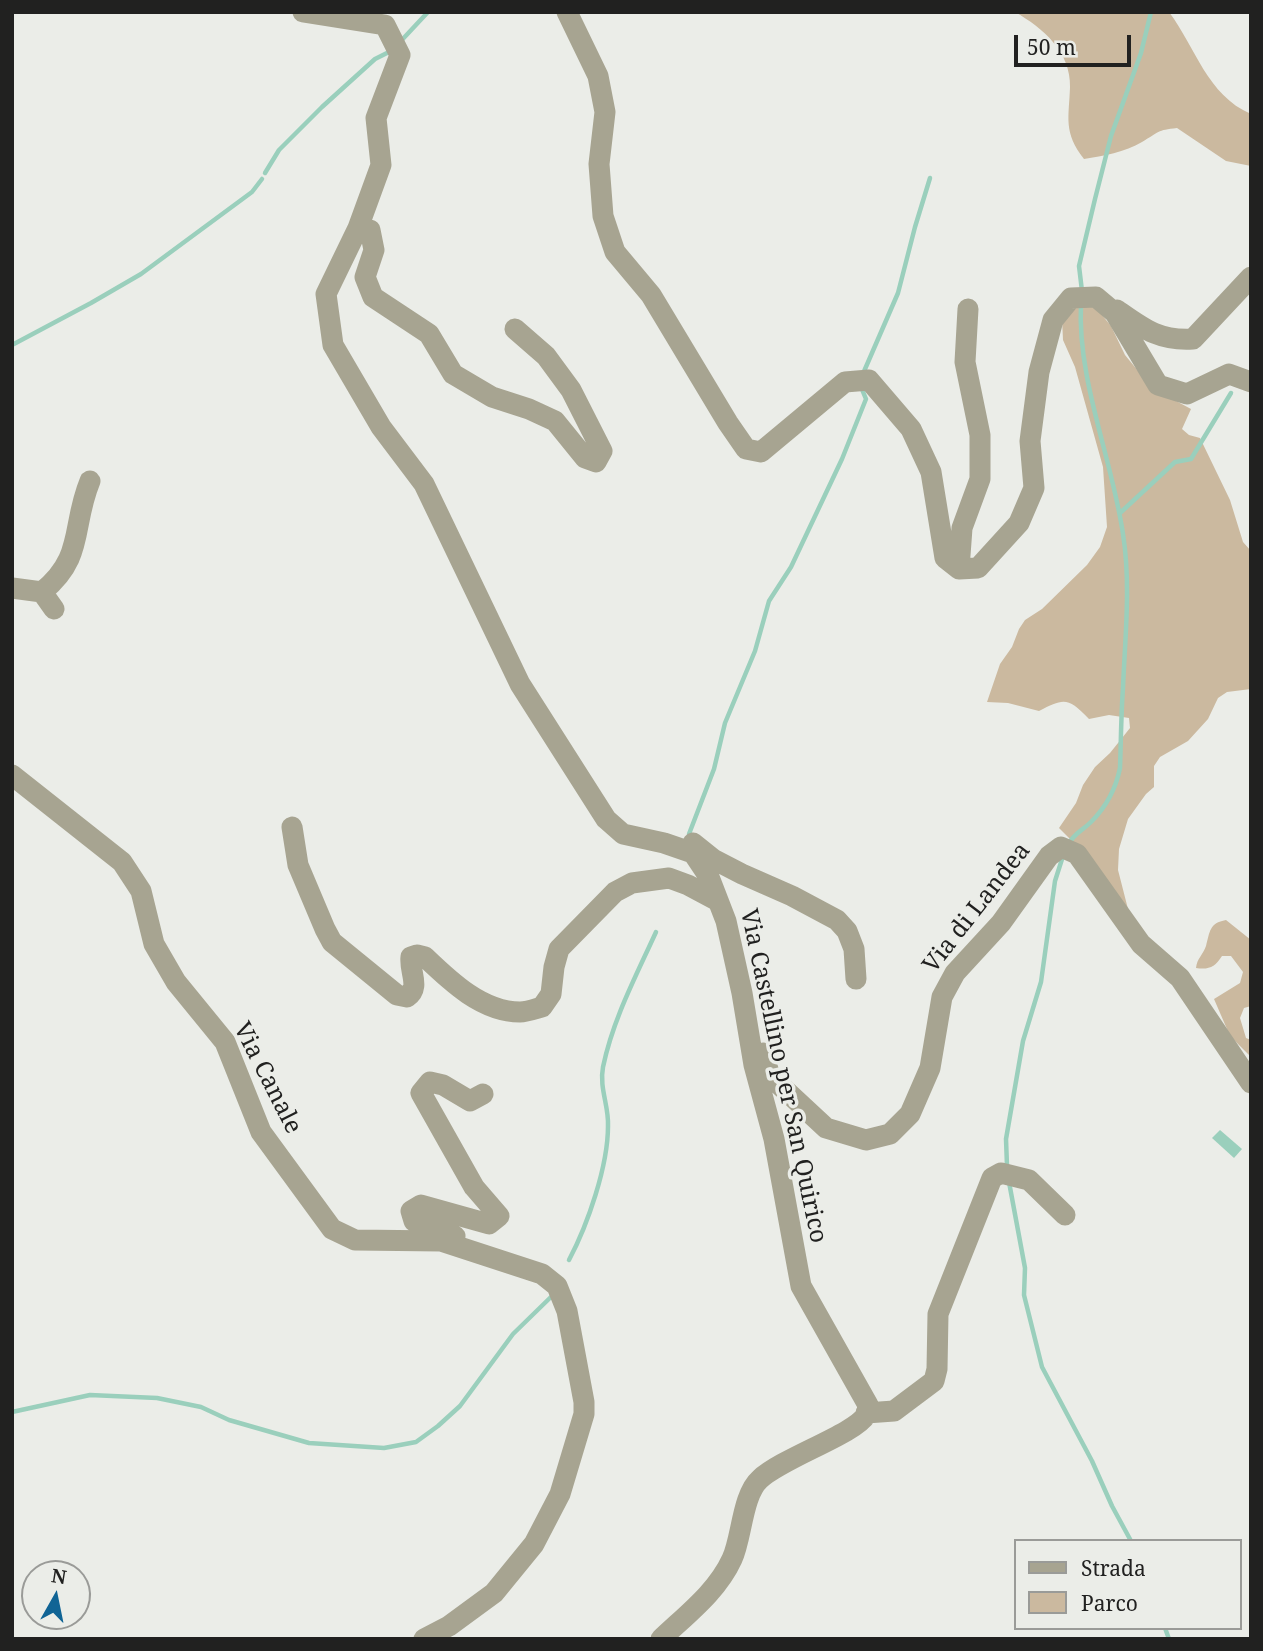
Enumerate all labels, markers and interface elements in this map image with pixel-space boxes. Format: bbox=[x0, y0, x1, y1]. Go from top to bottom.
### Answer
scale bar bbox=[1018, 21, 1135, 65]
text: 50 m bbox=[1027, 33, 1076, 61]
street label: Via di Landea bbox=[917, 837, 1037, 979]
street label: Via Castellino per San Quirico bbox=[733, 906, 833, 1246]
street label: Via Canale bbox=[227, 1017, 307, 1139]
legend bbox=[1014, 1539, 1242, 1630]
text: Strada bbox=[1081, 1554, 1146, 1582]
north arrow bbox=[21, 1560, 91, 1630]
text: N bbox=[50, 1562, 68, 1590]
text: Parco bbox=[1081, 1589, 1138, 1617]

